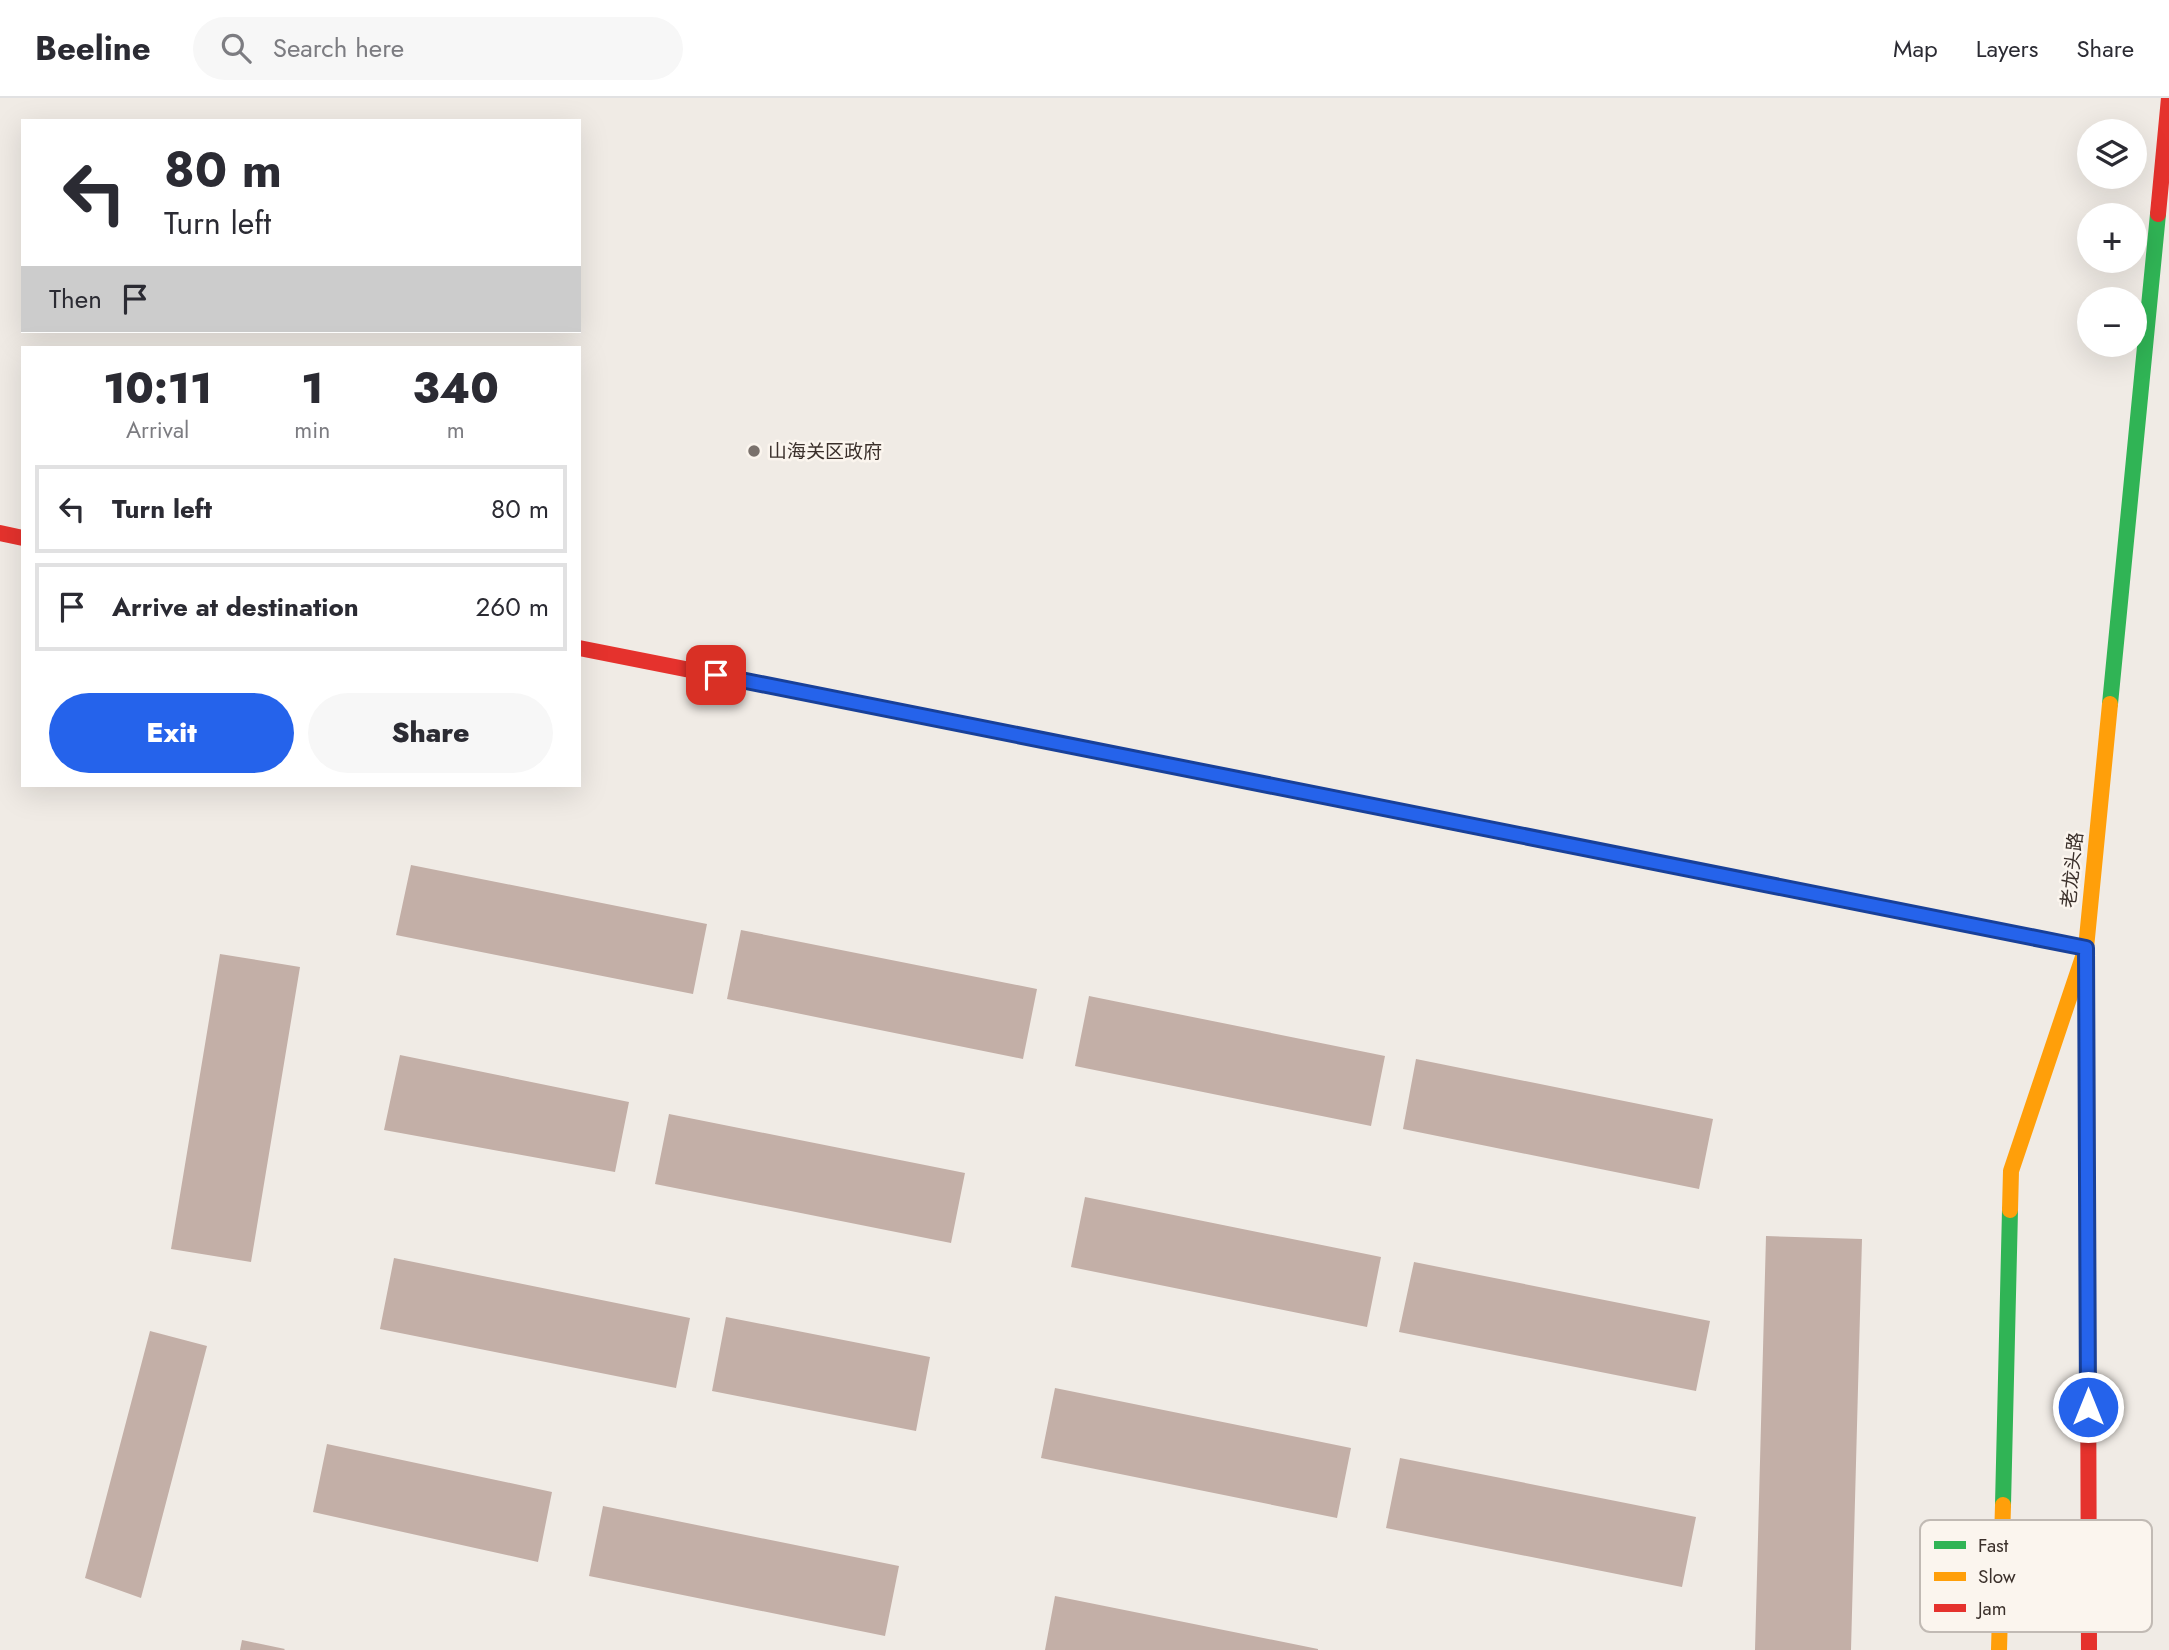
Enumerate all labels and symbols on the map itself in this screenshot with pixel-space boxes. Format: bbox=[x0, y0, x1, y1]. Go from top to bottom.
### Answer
place label: 山海关区政府 bbox=[768, 438, 882, 465]
marker: 山海关区政府 bbox=[746, 443, 762, 459]
pin bbox=[686, 645, 746, 705]
street label: 老龙头路 bbox=[2055, 831, 2089, 909]
position arrow bbox=[2051, 1370, 2125, 1444]
legend bbox=[1920, 1520, 2152, 1632]
text: Fast bbox=[1978, 1532, 2009, 1559]
text: Slow bbox=[1978, 1563, 2016, 1590]
text: Jam bbox=[1975, 1595, 2007, 1622]

